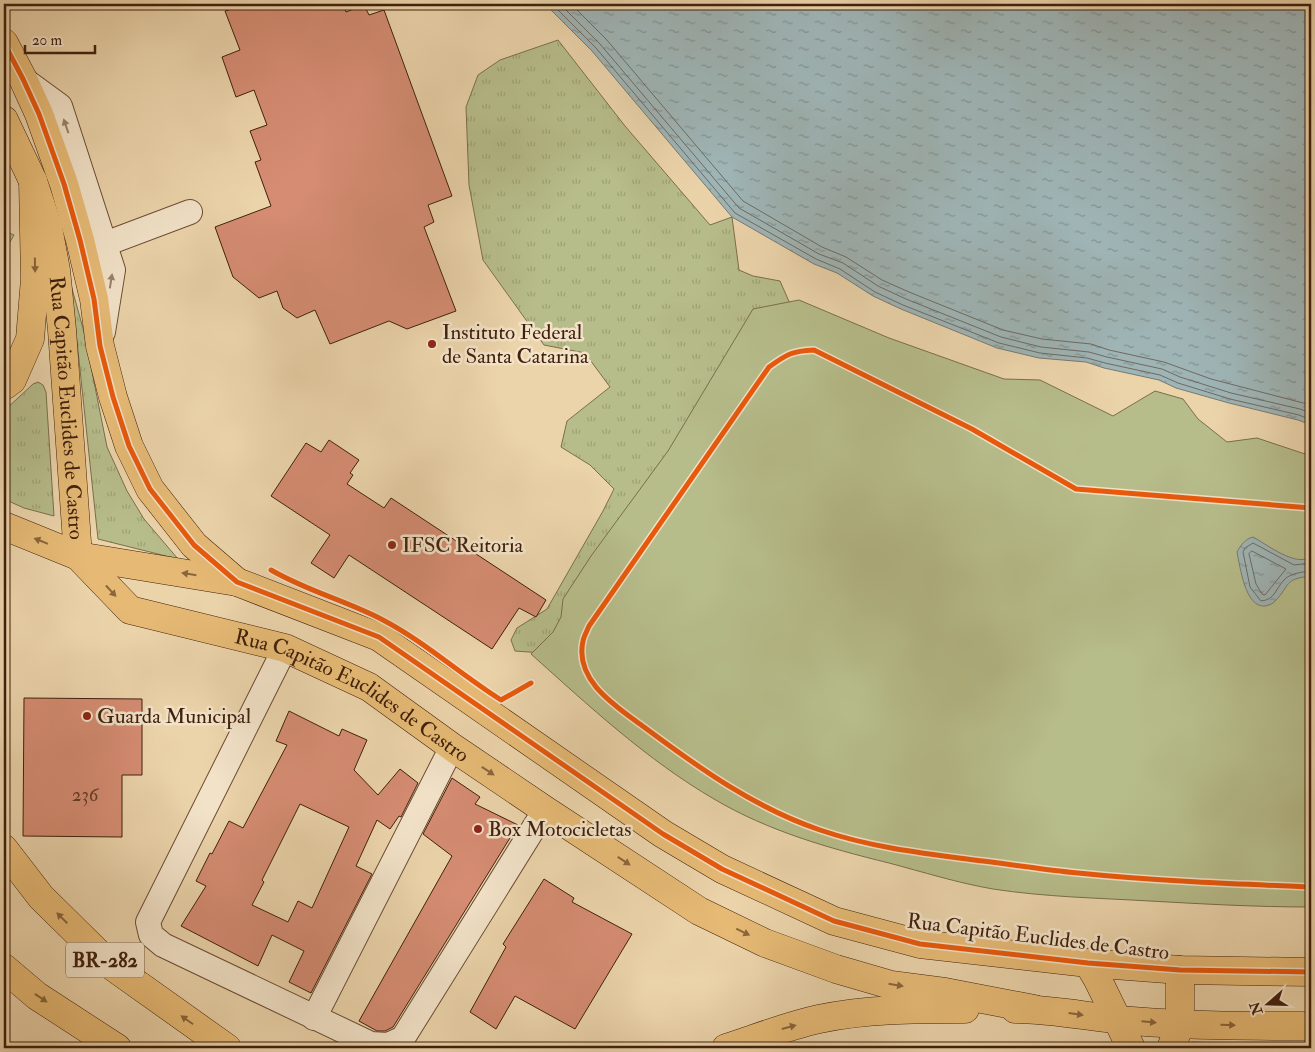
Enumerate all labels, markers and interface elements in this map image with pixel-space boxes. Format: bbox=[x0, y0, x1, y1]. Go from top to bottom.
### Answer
scale bar bbox=[25, 22, 95, 54]
text: 20 m bbox=[32, 31, 62, 50]
one-way arrow bbox=[62, 118, 70, 133]
one-way arrow bbox=[31, 257, 39, 273]
one-way arrow bbox=[108, 273, 116, 289]
street label: Rua Capitão Euclides de Castro bbox=[43, 275, 90, 541]
place label: Instituto Federal de Santa Catarina bbox=[442, 319, 589, 370]
marker: Instituto Federal de Santa Catarina bbox=[426, 338, 438, 350]
place label: IFSC Reitoria bbox=[402, 532, 524, 559]
one-way arrow bbox=[34, 536, 48, 544]
marker: IFSC Reitoria bbox=[386, 539, 398, 551]
one-way arrow bbox=[181, 569, 197, 577]
one-way arrow bbox=[105, 585, 117, 597]
street label: Rua Capitão Euclides de Castro bbox=[232, 623, 474, 768]
place label: Guarda Municipal bbox=[97, 703, 252, 730]
marker: Guarda Municipal bbox=[81, 710, 93, 722]
one-way arrow bbox=[482, 766, 495, 776]
house number: 236 bbox=[72, 783, 100, 807]
place label: Box Motocicletas bbox=[488, 816, 631, 843]
marker: Box Motocicletas bbox=[472, 823, 484, 835]
one-way arrow bbox=[617, 856, 631, 866]
street label: Rua Capitão Euclides de Castro bbox=[905, 908, 1171, 966]
one-way arrow bbox=[56, 912, 68, 924]
one-way arrow bbox=[736, 928, 750, 936]
road number: BR-282 bbox=[66, 942, 144, 978]
north arrow bbox=[1242, 980, 1292, 1030]
one-way arrow bbox=[888, 982, 904, 990]
one-way arrow bbox=[35, 994, 48, 1003]
text: N bbox=[1246, 999, 1267, 1018]
one-way arrow bbox=[1068, 1010, 1084, 1018]
one-way arrow bbox=[181, 1015, 194, 1025]
one-way arrow bbox=[1141, 1019, 1157, 1027]
one-way arrow bbox=[1221, 1022, 1237, 1030]
one-way arrow bbox=[782, 1023, 797, 1031]

